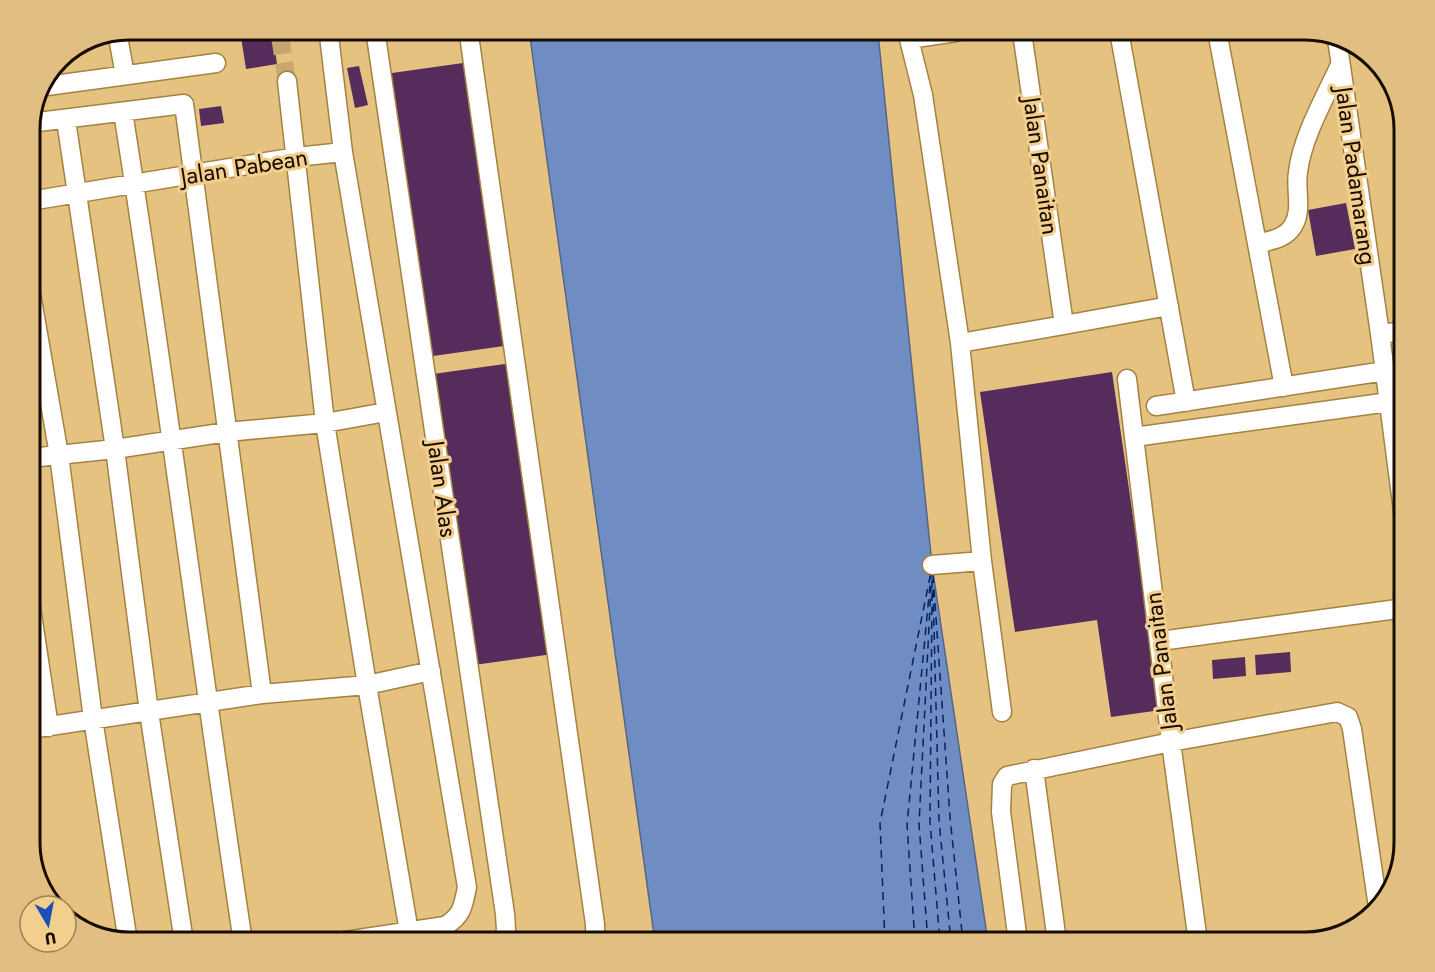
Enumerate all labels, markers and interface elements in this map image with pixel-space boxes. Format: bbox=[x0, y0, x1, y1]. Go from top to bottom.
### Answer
street label: Jalan Padamarang bbox=[1326, 82, 1386, 267]
street label: Jalan Panaitan bbox=[1014, 92, 1068, 237]
street label: Jalan Pabean bbox=[175, 139, 310, 194]
street label: Jalan Alas bbox=[418, 436, 467, 539]
street label: Jalan Panaitan bbox=[1135, 590, 1187, 735]
north arrow bbox=[18, 894, 78, 954]
text: U bbox=[43, 926, 58, 951]

